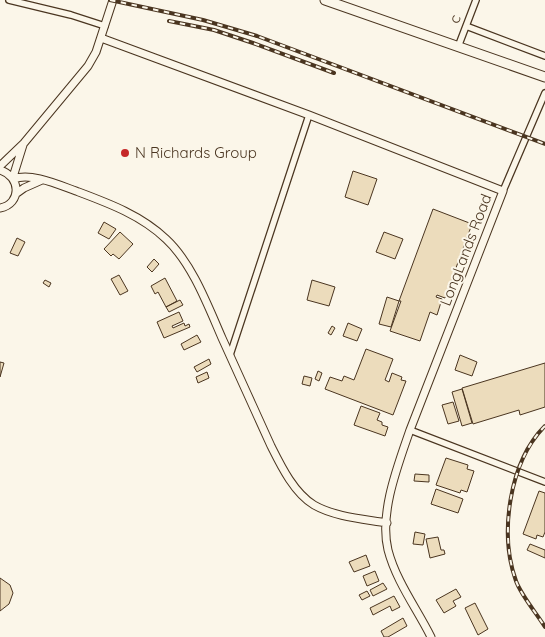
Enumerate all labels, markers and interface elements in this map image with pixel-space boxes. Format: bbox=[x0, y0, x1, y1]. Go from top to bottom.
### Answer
street label: c bbox=[444, 12, 465, 26]
place label: N Richards Group bbox=[135, 143, 257, 162]
marker: N Richards Group bbox=[119, 147, 131, 159]
street label: LongLands Road bbox=[435, 191, 496, 308]

